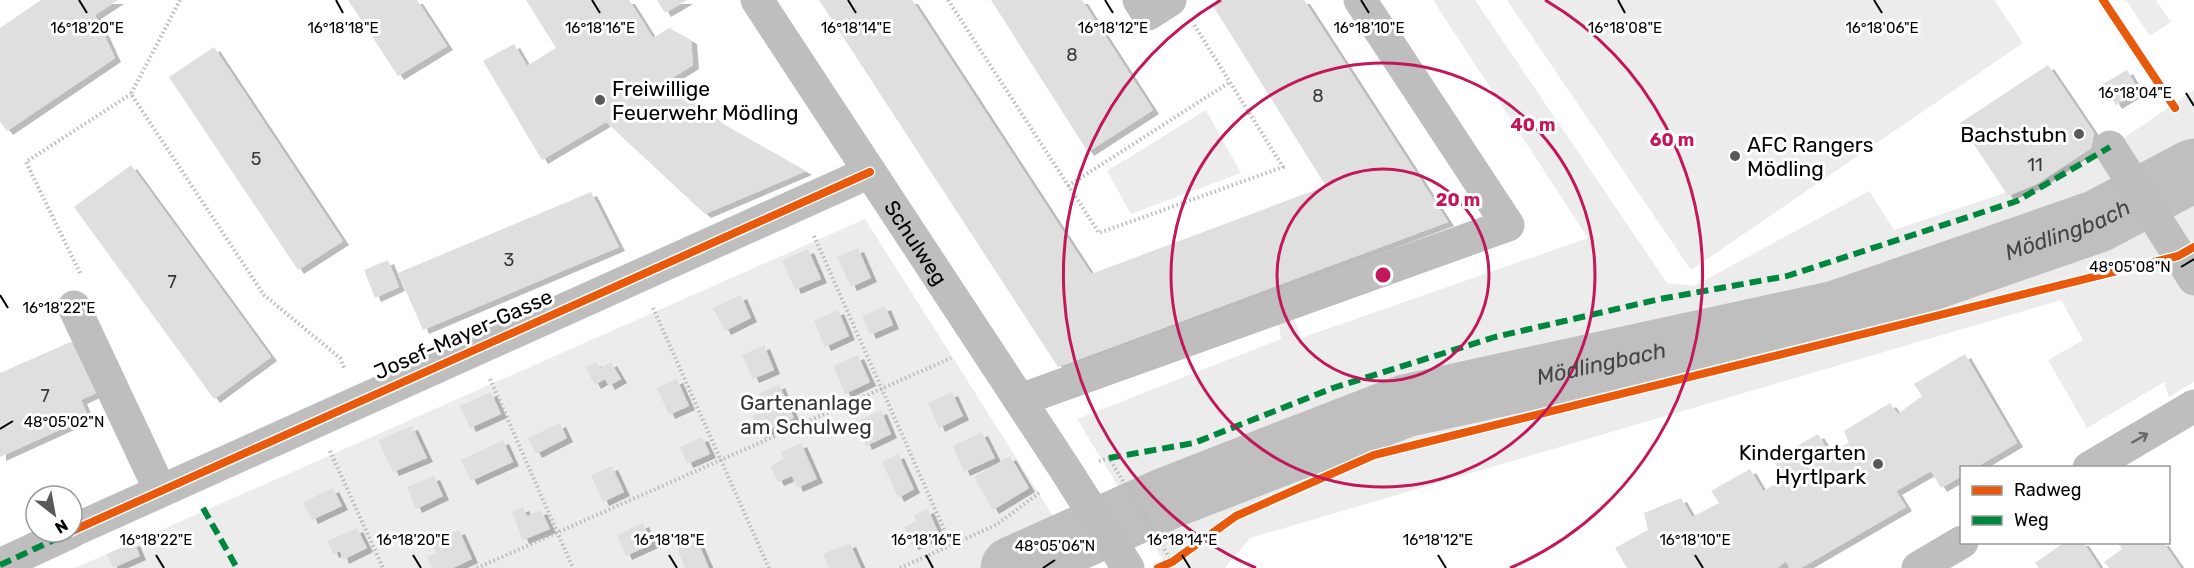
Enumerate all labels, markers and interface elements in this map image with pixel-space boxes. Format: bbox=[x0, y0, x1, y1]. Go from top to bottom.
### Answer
text: 16°18'20"E bbox=[50, 19, 124, 37]
text: 16°18'18"E bbox=[307, 19, 379, 37]
text: 16°18'16"E bbox=[565, 19, 635, 37]
text: 16°18'14"E bbox=[821, 19, 891, 37]
text: 16°18'12"E bbox=[1078, 19, 1148, 37]
text: 16°18'10"E bbox=[1333, 19, 1405, 37]
text: 16°18'08"E bbox=[1588, 19, 1662, 37]
text: 16°18'06"E bbox=[1845, 19, 1919, 37]
house number: 8 bbox=[1066, 44, 1078, 66]
place label: Freiwillige Feuerwehr Mödling bbox=[612, 76, 799, 125]
text: 16°18'04"E bbox=[2098, 84, 2172, 102]
house number: 8 bbox=[1312, 85, 1324, 107]
marker: Freiwillige Feuerwehr Mödling bbox=[593, 93, 607, 107]
text: 40 m bbox=[1511, 114, 1555, 136]
place label: Bachstubn bbox=[1960, 122, 2067, 147]
marker: Bachstubn bbox=[2072, 127, 2086, 141]
text: 60 m bbox=[1650, 129, 1694, 151]
place label: AFC Rangers Mödling bbox=[1747, 132, 1873, 181]
house number: 5 bbox=[251, 148, 261, 170]
marker: AFC Rangers Mödling bbox=[1728, 149, 1742, 163]
house number: 11 bbox=[2027, 154, 2043, 176]
text: 20 m bbox=[1436, 189, 1480, 211]
water label: Mödlingbach bbox=[2001, 193, 2135, 266]
street label: Schulweg bbox=[879, 195, 953, 289]
house number: 3 bbox=[504, 249, 514, 271]
text: 48°05'08"N bbox=[2089, 258, 2171, 276]
centre of rings bbox=[1373, 265, 1393, 285]
house number: 7 bbox=[167, 271, 177, 293]
street label: Josef-Mayer-Gasse bbox=[370, 283, 556, 385]
text: 16°18'22"E bbox=[23, 299, 95, 317]
water label: Mödlingbach bbox=[1534, 336, 1668, 390]
house number: 7 bbox=[40, 385, 50, 407]
park label: Gartenanlage am Schulweg bbox=[740, 390, 872, 439]
text: 48°05'02"N bbox=[24, 413, 104, 431]
one-way arrow bbox=[2130, 432, 2148, 443]
place label: Kindergarten Hyrtlpark bbox=[1739, 440, 1866, 489]
marker: Kindergarten Hyrtlpark bbox=[1871, 457, 1885, 471]
legend bbox=[1960, 466, 2170, 544]
text: Radweg bbox=[2014, 479, 2081, 501]
north arrow bbox=[24, 484, 84, 544]
text: Weg bbox=[2014, 509, 2049, 531]
text: N bbox=[52, 515, 71, 538]
text: 16°18'22"E bbox=[120, 531, 192, 549]
text: 16°18'20"E bbox=[376, 531, 450, 549]
text: 16°18'18"E bbox=[633, 531, 705, 549]
text: 16°18'16"E bbox=[891, 531, 961, 549]
text: 16°18'14"E bbox=[1147, 531, 1217, 549]
text: 16°18'12"E bbox=[1403, 531, 1473, 549]
text: 16°18'10"E bbox=[1659, 531, 1731, 549]
text: 48°05'06"N bbox=[1015, 537, 1095, 555]

